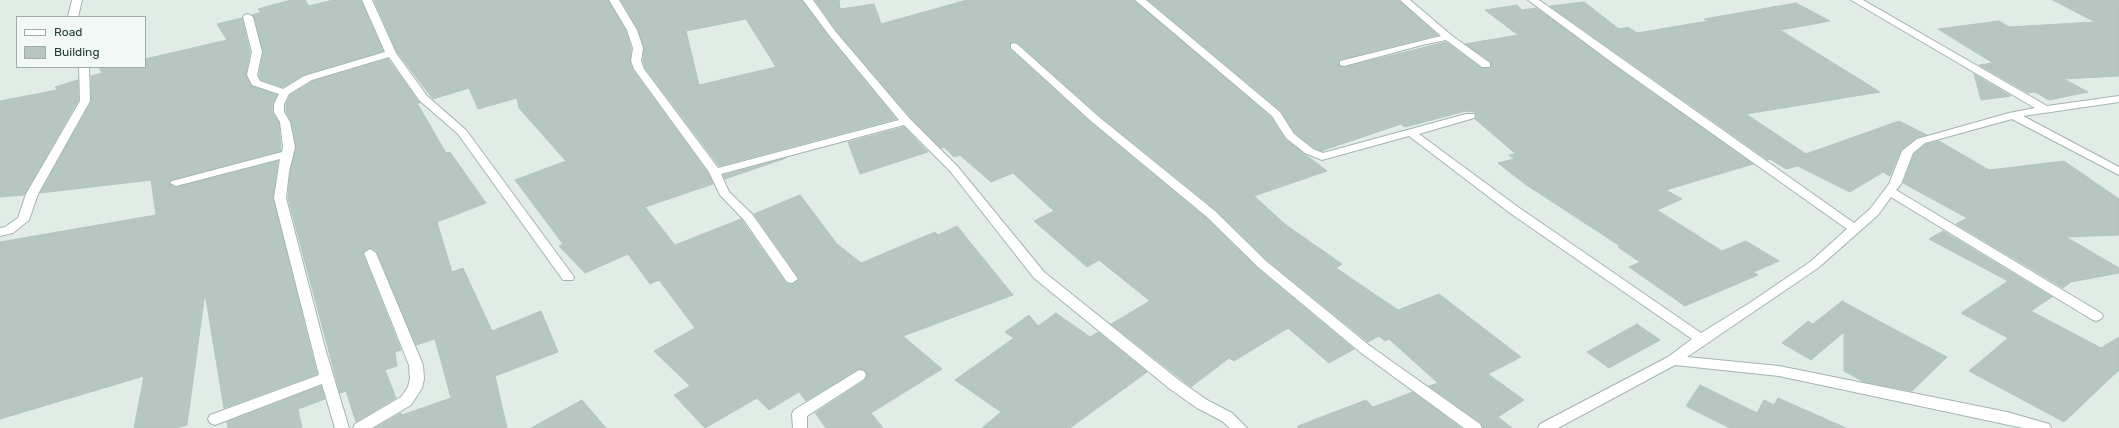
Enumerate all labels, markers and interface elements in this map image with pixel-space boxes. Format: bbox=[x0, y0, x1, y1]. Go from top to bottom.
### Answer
legend bbox=[16, 16, 146, 68]
text: Road bbox=[54, 25, 82, 39]
text: Building bbox=[54, 45, 100, 59]

